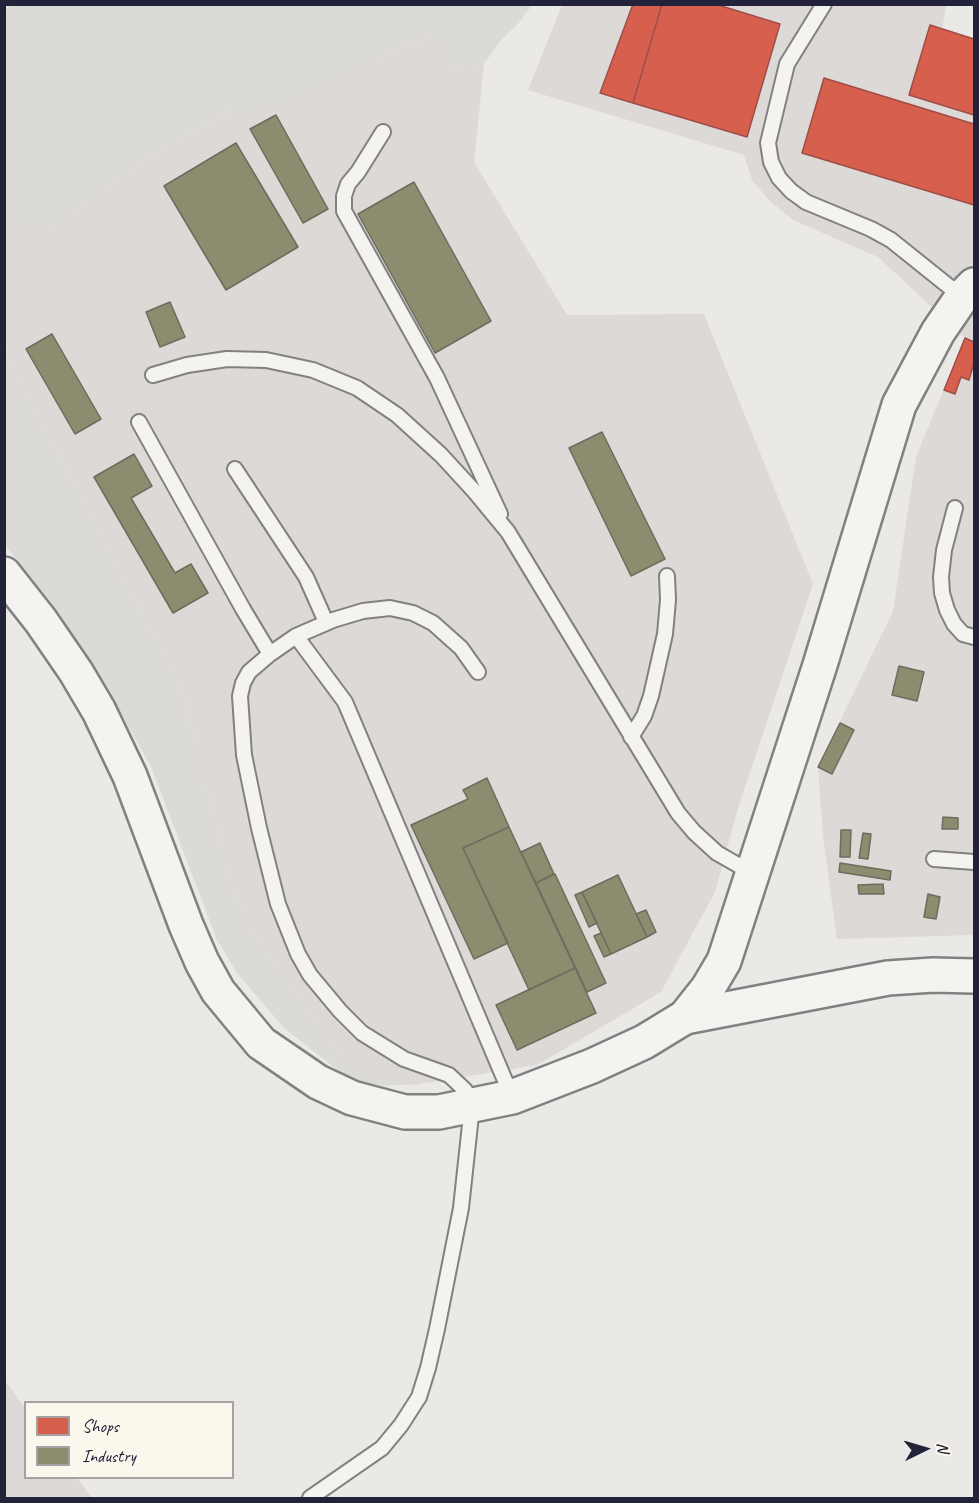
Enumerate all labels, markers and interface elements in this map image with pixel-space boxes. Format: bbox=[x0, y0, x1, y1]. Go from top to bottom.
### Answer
legend bbox=[24, 1401, 234, 1479]
text: Shops bbox=[82, 1415, 119, 1437]
north arrow bbox=[895, 1419, 955, 1479]
text: N bbox=[933, 1442, 953, 1453]
text: Industry bbox=[82, 1445, 136, 1467]

